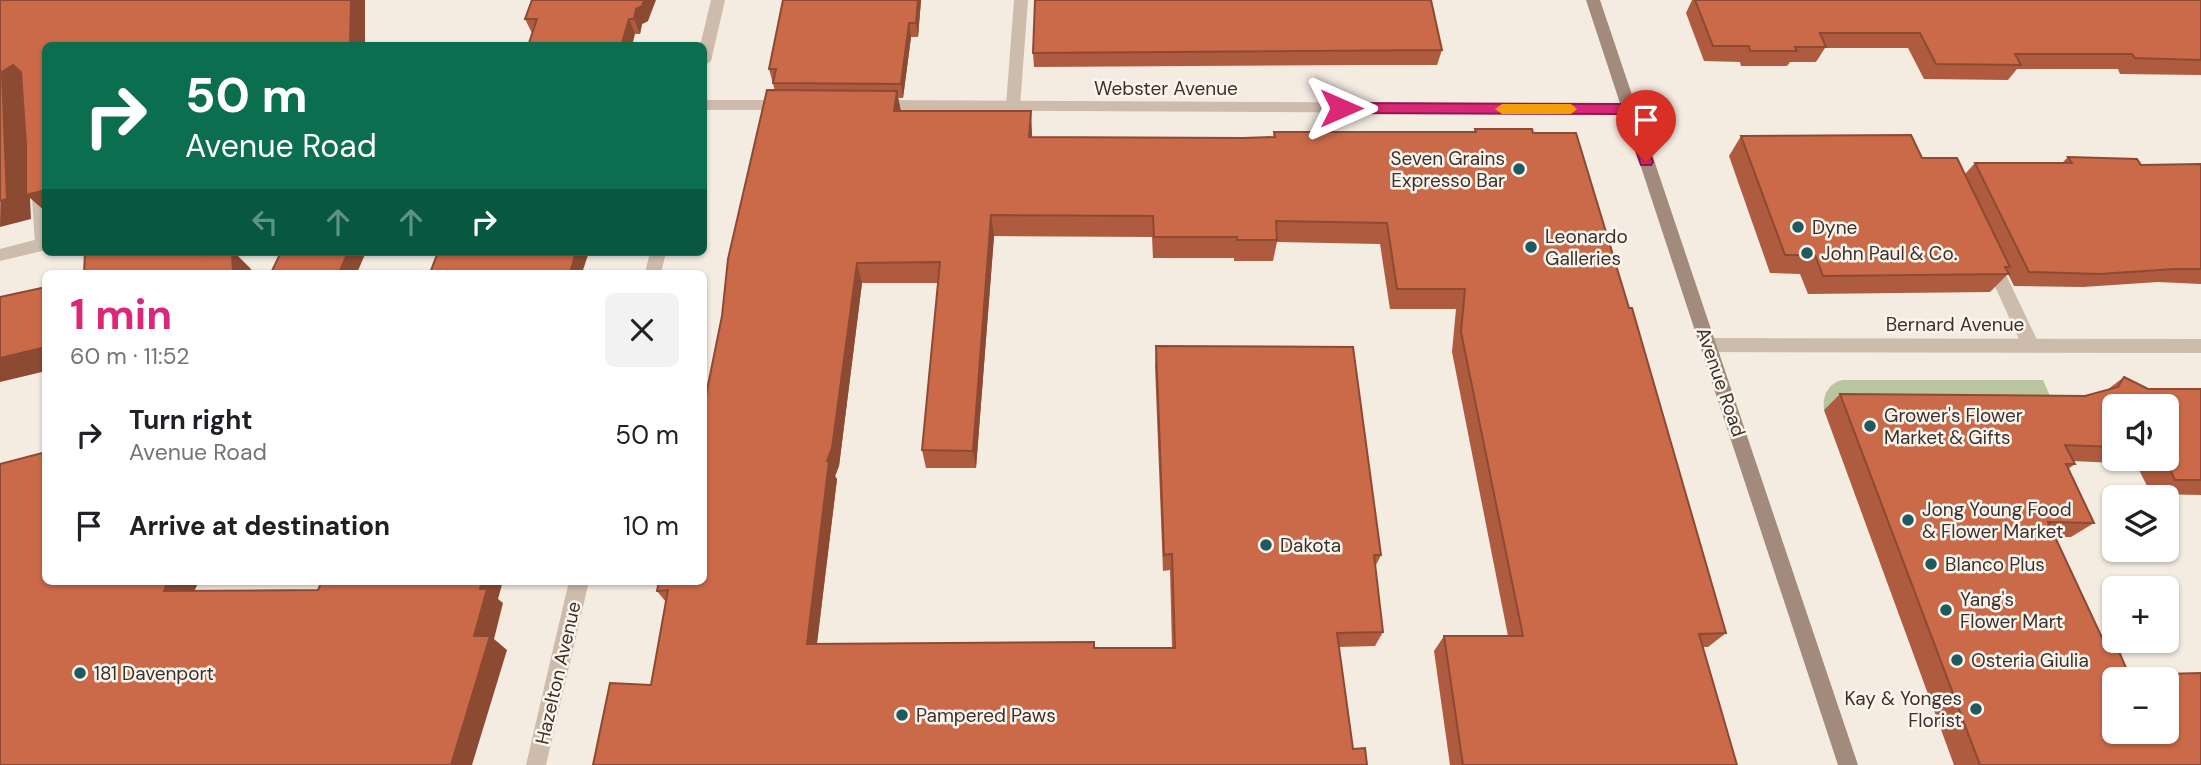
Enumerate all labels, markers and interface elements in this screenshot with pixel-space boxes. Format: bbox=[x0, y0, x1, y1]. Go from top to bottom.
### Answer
text: 50 m bbox=[185, 63, 308, 127]
icon: right bbox=[70, 70, 161, 161]
position arrow bbox=[1304, 71, 1378, 145]
street label: Webster Avenue bbox=[1094, 76, 1238, 101]
pin bbox=[1616, 90, 1676, 162]
icon: arrive bbox=[1627, 101, 1665, 139]
text: Avenue Road bbox=[185, 125, 377, 167]
place label: Seven Grains Expresso Bar bbox=[1391, 146, 1505, 193]
marker: Seven Grains Expresso Bar bbox=[1511, 161, 1527, 177]
icon: left bbox=[246, 203, 284, 241]
icon: ahead bbox=[319, 203, 357, 241]
icon: ahead bbox=[392, 203, 430, 241]
icon: right bbox=[465, 203, 503, 241]
place label: Dyne bbox=[1812, 215, 1857, 240]
marker: Dyne bbox=[1790, 219, 1806, 235]
place label: Leonardo Galleries bbox=[1545, 224, 1628, 271]
marker: Leonardo Galleries bbox=[1523, 239, 1539, 255]
place label: John Paul & Co. bbox=[1821, 241, 1957, 266]
marker: John Paul & Co. bbox=[1799, 245, 1815, 261]
text: 1 min bbox=[70, 287, 172, 342]
button: close bbox=[605, 293, 679, 367]
street label: Bernard Avenue bbox=[1886, 312, 2024, 337]
street label: Avenue Road bbox=[1691, 324, 1751, 440]
text: 60 m · 11:52 bbox=[70, 341, 189, 371]
map controls bbox=[2102, 394, 2179, 744]
button: sound bbox=[2102, 394, 2179, 471]
text: Turn right bbox=[129, 403, 253, 437]
place label: Grower's Flower Market & Gifts bbox=[1884, 403, 2023, 450]
icon: right bbox=[70, 416, 108, 454]
text: 50 m bbox=[615, 418, 679, 452]
marker: Grower's Flower Market & Gifts bbox=[1862, 418, 1878, 434]
text: Avenue Road bbox=[129, 437, 267, 467]
button: layers bbox=[2102, 485, 2179, 562]
place label: Jong Young Food & Flower Market bbox=[1922, 497, 2072, 544]
icon: arrive bbox=[70, 507, 108, 545]
text: Arrive at destination bbox=[129, 509, 390, 543]
text: 10 m bbox=[623, 509, 679, 543]
marker: Jong Young Food & Flower Market bbox=[1900, 512, 1916, 528]
place label: Dakota bbox=[1280, 533, 1341, 558]
marker: Dakota bbox=[1258, 537, 1274, 553]
place label: Blanco Plus bbox=[1945, 552, 2045, 577]
marker: Blanco Plus bbox=[1923, 556, 1939, 572]
button: + bbox=[2102, 576, 2179, 653]
place label: Yang's Flower Mart bbox=[1960, 587, 2063, 634]
street label: Hazelton Avenue bbox=[529, 599, 587, 747]
marker: Yang's Flower Mart bbox=[1938, 602, 1954, 618]
place label: Osteria Giulia bbox=[1971, 648, 2089, 673]
marker: Osteria Giulia bbox=[1949, 652, 1965, 668]
place label: 181 Davenport bbox=[94, 661, 214, 686]
marker: 181 Davenport bbox=[72, 665, 88, 681]
button: − bbox=[2102, 667, 2179, 744]
place label: Kay & Yonges Florist bbox=[1845, 686, 1962, 733]
marker: Kay & Yonges Florist bbox=[1968, 701, 1984, 717]
place label: Pampered Paws bbox=[916, 703, 1056, 728]
marker: Pampered Paws bbox=[894, 707, 910, 723]

